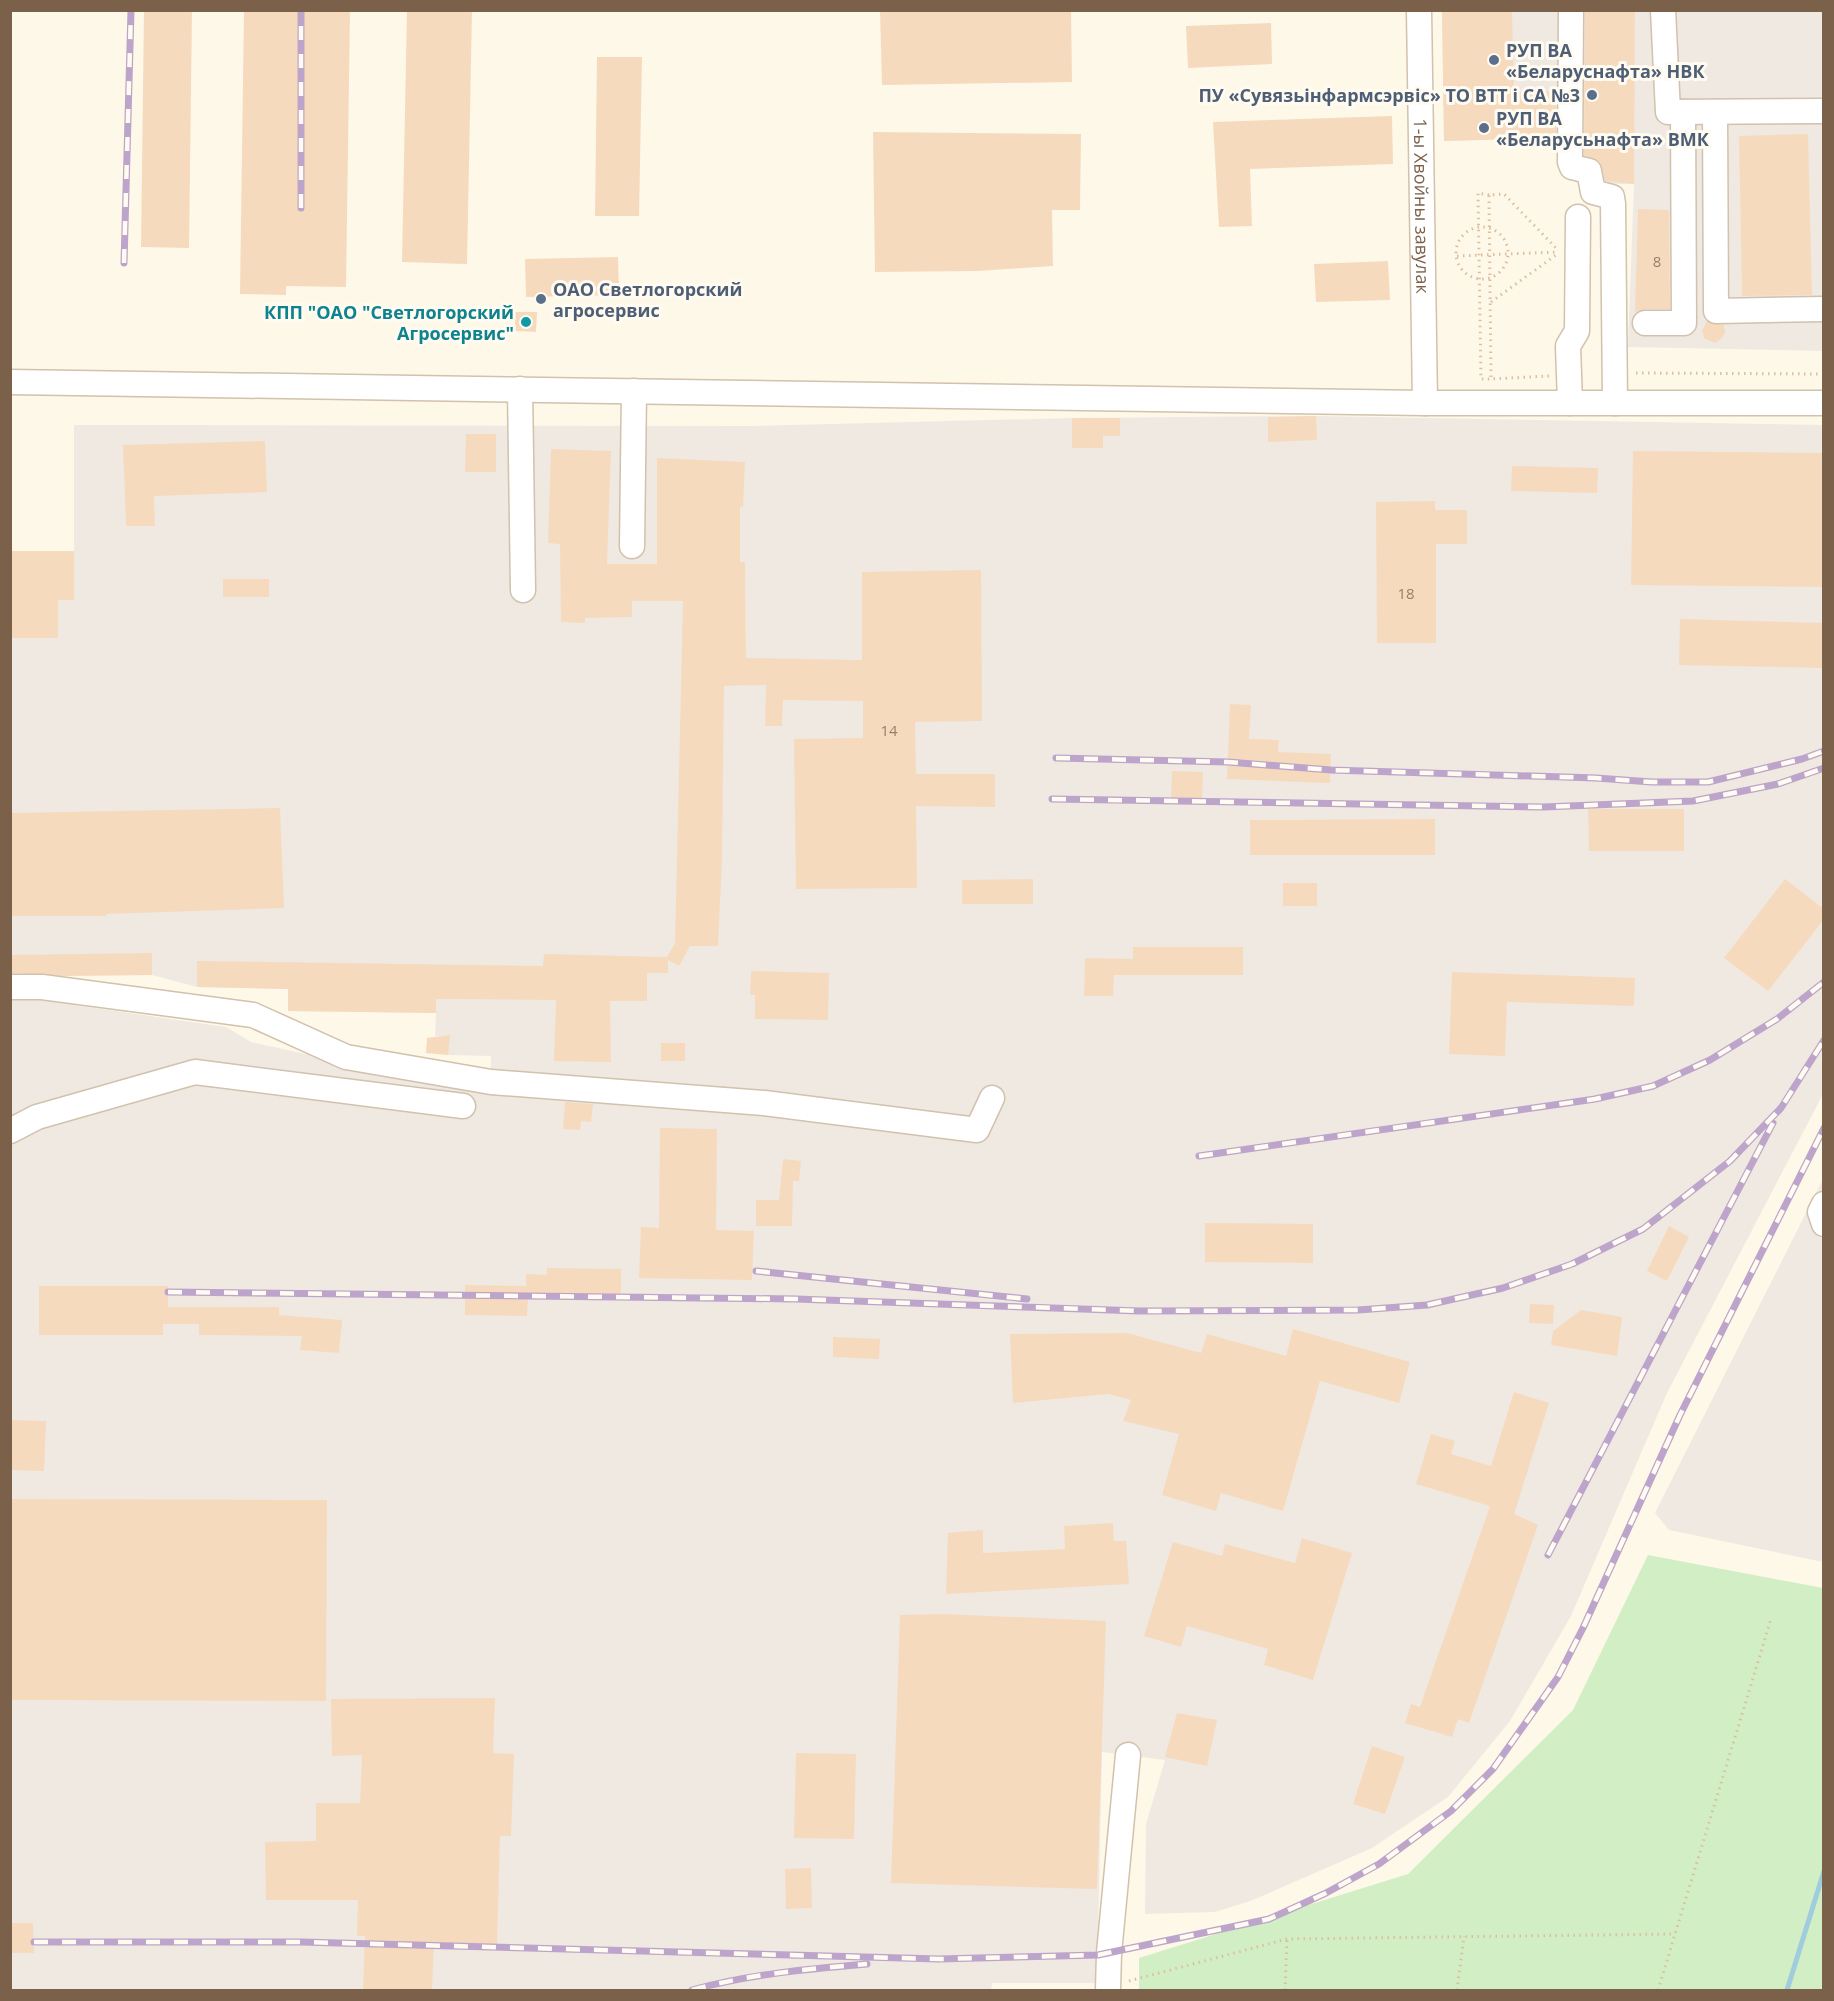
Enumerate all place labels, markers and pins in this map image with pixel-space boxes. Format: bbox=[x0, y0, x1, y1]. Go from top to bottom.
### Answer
place label: РУП ВА «Беларуснафта» НВК bbox=[1506, 38, 1705, 83]
marker: РУП ВА «Беларуснафта» НВК bbox=[1487, 53, 1501, 67]
place label: ПУ «Сувязьінфармсэрвіс» ТО ВТТ і СА №3 bbox=[1198, 83, 1580, 107]
marker: ПУ «Сувязьінфармсэрвіс» ТО ВТТ і СА №3 bbox=[1585, 88, 1599, 102]
place label: РУП ВА «Беларусьнафта» ВМК bbox=[1496, 106, 1710, 151]
marker: РУП ВА «Беларусьнафта» ВМК bbox=[1477, 121, 1491, 135]
place label: ОАО Светлогорский агросервис bbox=[553, 277, 742, 322]
marker: ОАО Светлогорский агросервис bbox=[534, 292, 548, 306]
place label: КПП "ОАО "Светлогорский Агросервис" bbox=[264, 300, 514, 345]
marker: КПП "ОАО "Светлогорский Агросервис" bbox=[519, 315, 533, 329]

